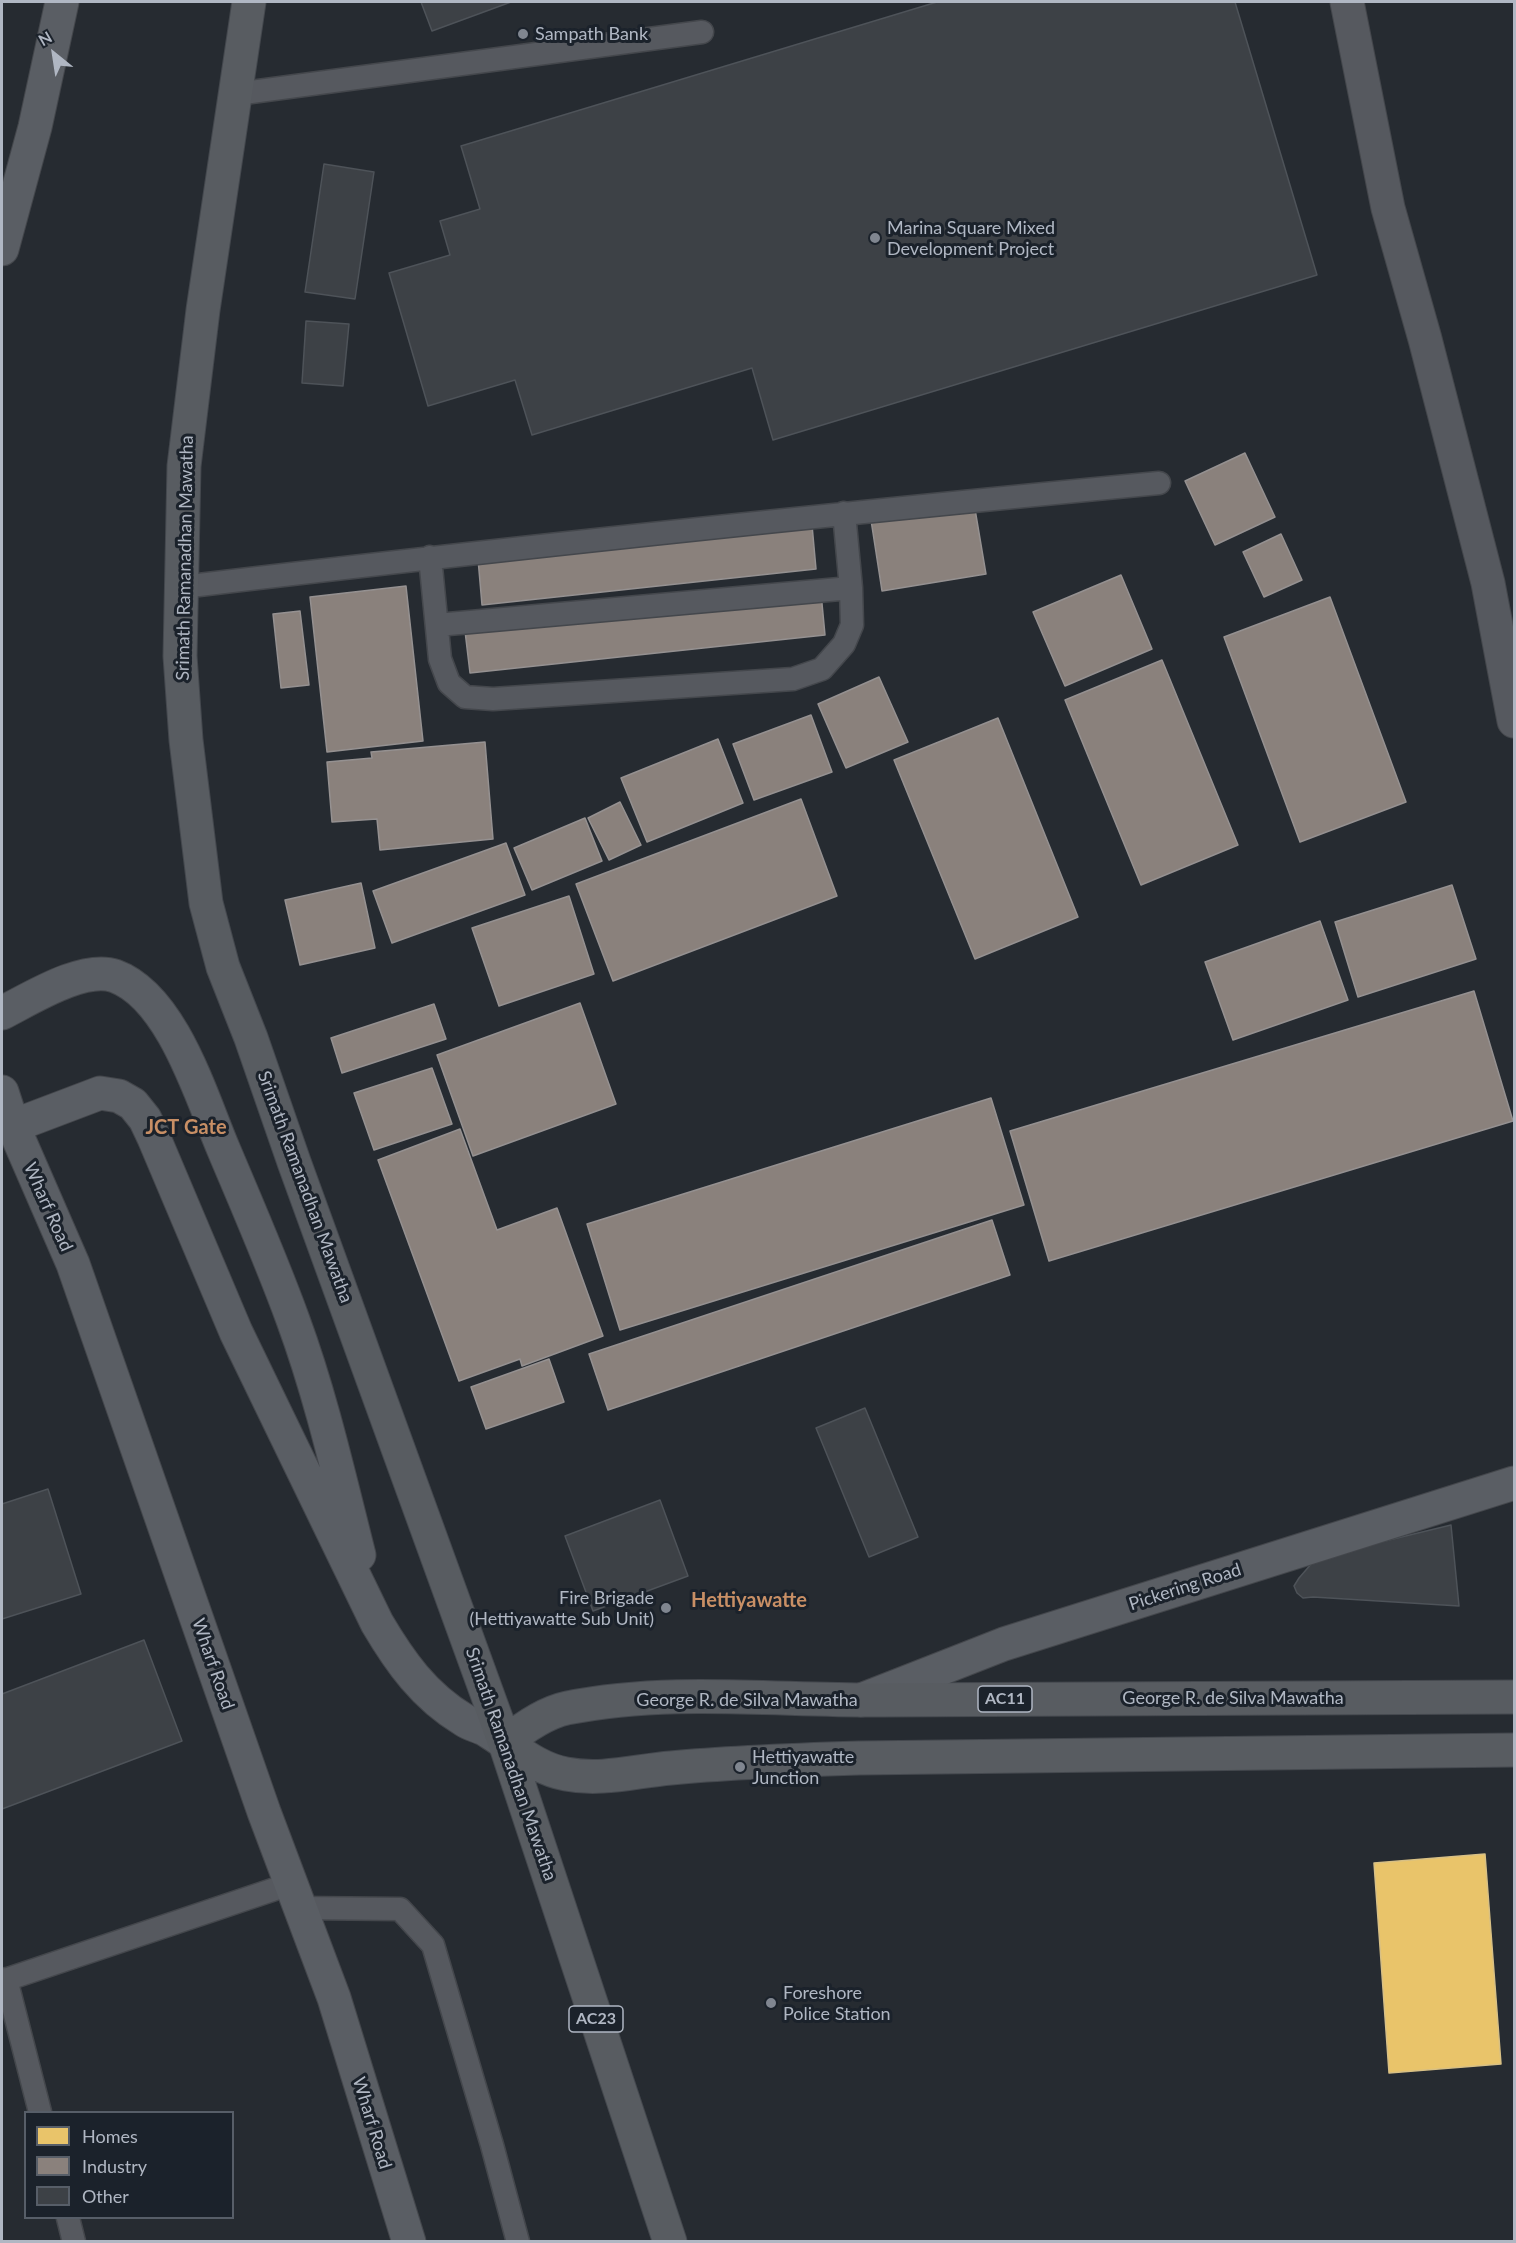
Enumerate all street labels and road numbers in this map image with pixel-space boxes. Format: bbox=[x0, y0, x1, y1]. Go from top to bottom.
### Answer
street label: Srimath Ramanadhan Mawatha bbox=[172, 435, 198, 681]
street label: Srimath Ramanadhan Mawatha bbox=[253, 1068, 357, 1306]
street label: Wharf Road bbox=[19, 1159, 77, 1255]
street label: Pickering Road bbox=[1126, 1559, 1244, 1615]
street label: Wharf Road bbox=[187, 1616, 239, 1712]
street label: Srimath Ramanadhan Mawatha bbox=[461, 1644, 561, 1884]
road number: AC11 bbox=[978, 1686, 1032, 1712]
street label: George R. de Silva Mawatha bbox=[1122, 1687, 1344, 1709]
street label: George R. de Silva Mawatha bbox=[636, 1689, 858, 1711]
road number: AC23 bbox=[569, 2006, 623, 2032]
street label: Wharf Road bbox=[348, 2074, 396, 2172]

